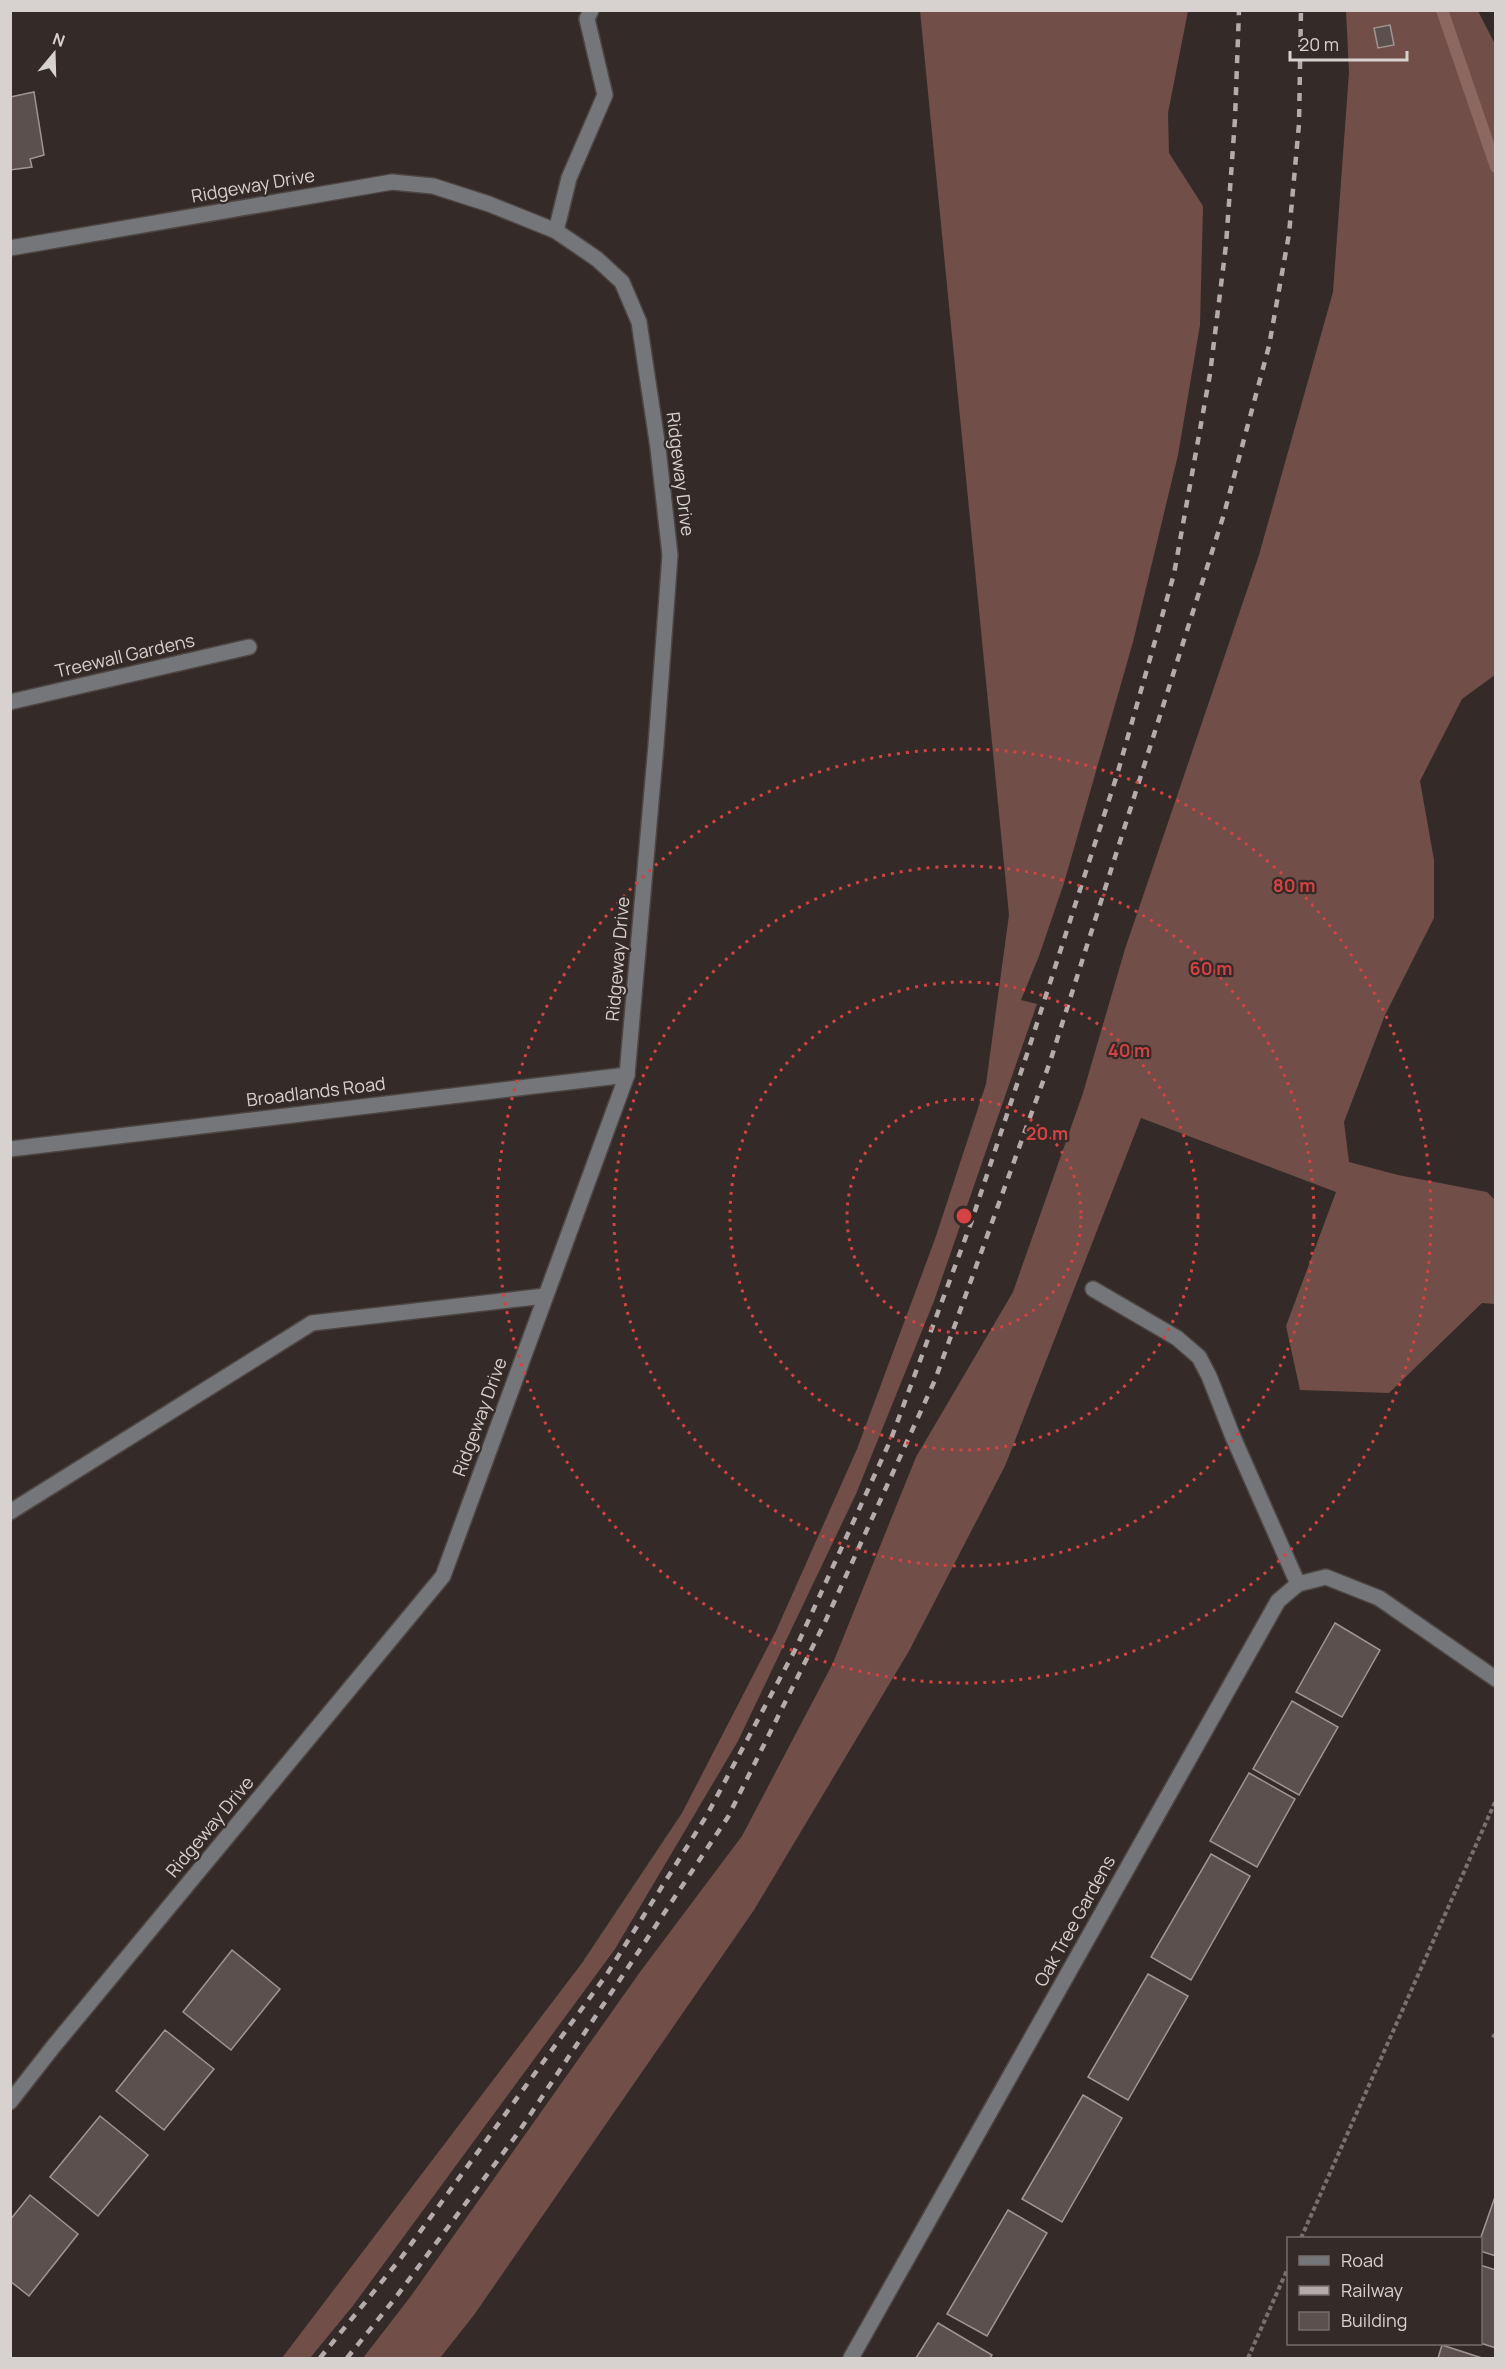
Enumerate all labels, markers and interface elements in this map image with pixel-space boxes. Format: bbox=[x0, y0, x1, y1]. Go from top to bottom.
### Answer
north arrow bbox=[24, 24, 84, 84]
scale bar bbox=[1290, 24, 1407, 62]
text: N bbox=[50, 28, 68, 52]
text: 20 m bbox=[1299, 32, 1339, 56]
street label: Ridgeway Drive bbox=[189, 162, 316, 208]
street label: Ridgeway Drive bbox=[661, 410, 701, 537]
street label: Treewall Gardens bbox=[53, 627, 197, 683]
text: 80 m bbox=[1273, 873, 1315, 897]
street label: Ridgeway Drive bbox=[600, 896, 634, 1022]
text: 60 m bbox=[1190, 956, 1232, 980]
text: 40 m bbox=[1108, 1038, 1150, 1062]
street label: Broadlands Road bbox=[245, 1071, 387, 1111]
text: 20 m bbox=[1026, 1121, 1068, 1145]
centre of rings bbox=[954, 1206, 974, 1226]
street label: Ridgeway Drive bbox=[446, 1354, 512, 1479]
street label: Ridgeway Drive bbox=[160, 1771, 259, 1882]
street label: Oak Tree Gardens bbox=[1028, 1851, 1120, 1990]
legend bbox=[1287, 2237, 1482, 2345]
text: Road bbox=[1341, 2248, 1384, 2272]
text: Railway bbox=[1341, 2278, 1403, 2302]
text: Building bbox=[1341, 2308, 1407, 2332]

